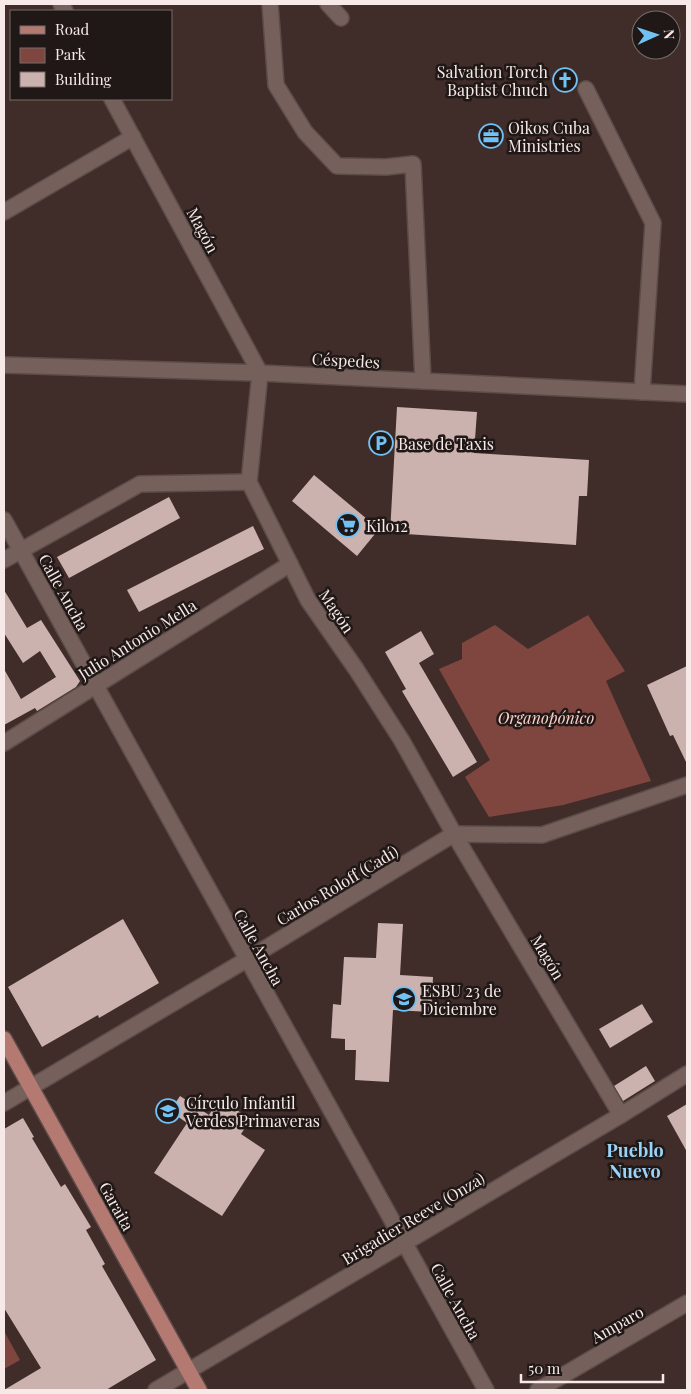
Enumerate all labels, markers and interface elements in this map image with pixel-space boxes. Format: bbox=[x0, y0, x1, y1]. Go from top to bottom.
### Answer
legend bbox=[10, 10, 172, 100]
north arrow bbox=[631, 10, 681, 60]
text: Road bbox=[55, 19, 89, 39]
text: N bbox=[660, 29, 679, 40]
text: Park bbox=[55, 44, 87, 64]
place label: Salvation Torch Baptist Chuch bbox=[437, 61, 549, 100]
church icon: Salvation Torch Baptist Chuch bbox=[552, 67, 578, 93]
text: Building bbox=[55, 69, 112, 89]
place label: Oikos Cuba Ministries bbox=[508, 117, 590, 156]
office icon: Oikos Cuba Ministries bbox=[478, 123, 504, 149]
street label: Magón bbox=[182, 204, 224, 257]
street label: Céspedes bbox=[311, 348, 381, 372]
parking icon: Base de Taxis bbox=[368, 430, 394, 456]
place label: Base de Taxis bbox=[398, 433, 494, 454]
supermarket icon: Kilo12 bbox=[335, 512, 361, 538]
place label: Kilo12 bbox=[366, 515, 408, 536]
street label: Calle Ancha bbox=[34, 550, 94, 634]
street label: Magón bbox=[315, 585, 359, 637]
street label: Julio Antonio Mella bbox=[73, 594, 200, 684]
park label: Organopónico bbox=[498, 707, 594, 728]
street label: Carlos Roloff (Cadí) bbox=[272, 840, 402, 930]
street label: Calle Ancha bbox=[229, 905, 289, 989]
street label: Magón bbox=[527, 931, 570, 984]
place label: ESBU 23 de Diciembre bbox=[422, 980, 501, 1019]
school or university icon: ESBU 23 de Diciembre bbox=[391, 986, 417, 1012]
place label: Círculo Infantil Verdes Primaveras bbox=[185, 1092, 320, 1131]
school or university icon: Círculo Infantil Verdes Primaveras bbox=[155, 1098, 181, 1124]
district label: Pueblo Nuevo bbox=[606, 1138, 664, 1183]
street label: Brigadier Reeve (Onza) bbox=[338, 1167, 488, 1269]
street label: Garaita bbox=[95, 1178, 139, 1234]
street label: Calle Ancha bbox=[426, 1259, 486, 1343]
street label: Amparo bbox=[586, 1301, 647, 1348]
scale bar bbox=[521, 1352, 664, 1384]
text: 50 m bbox=[528, 1358, 561, 1378]

